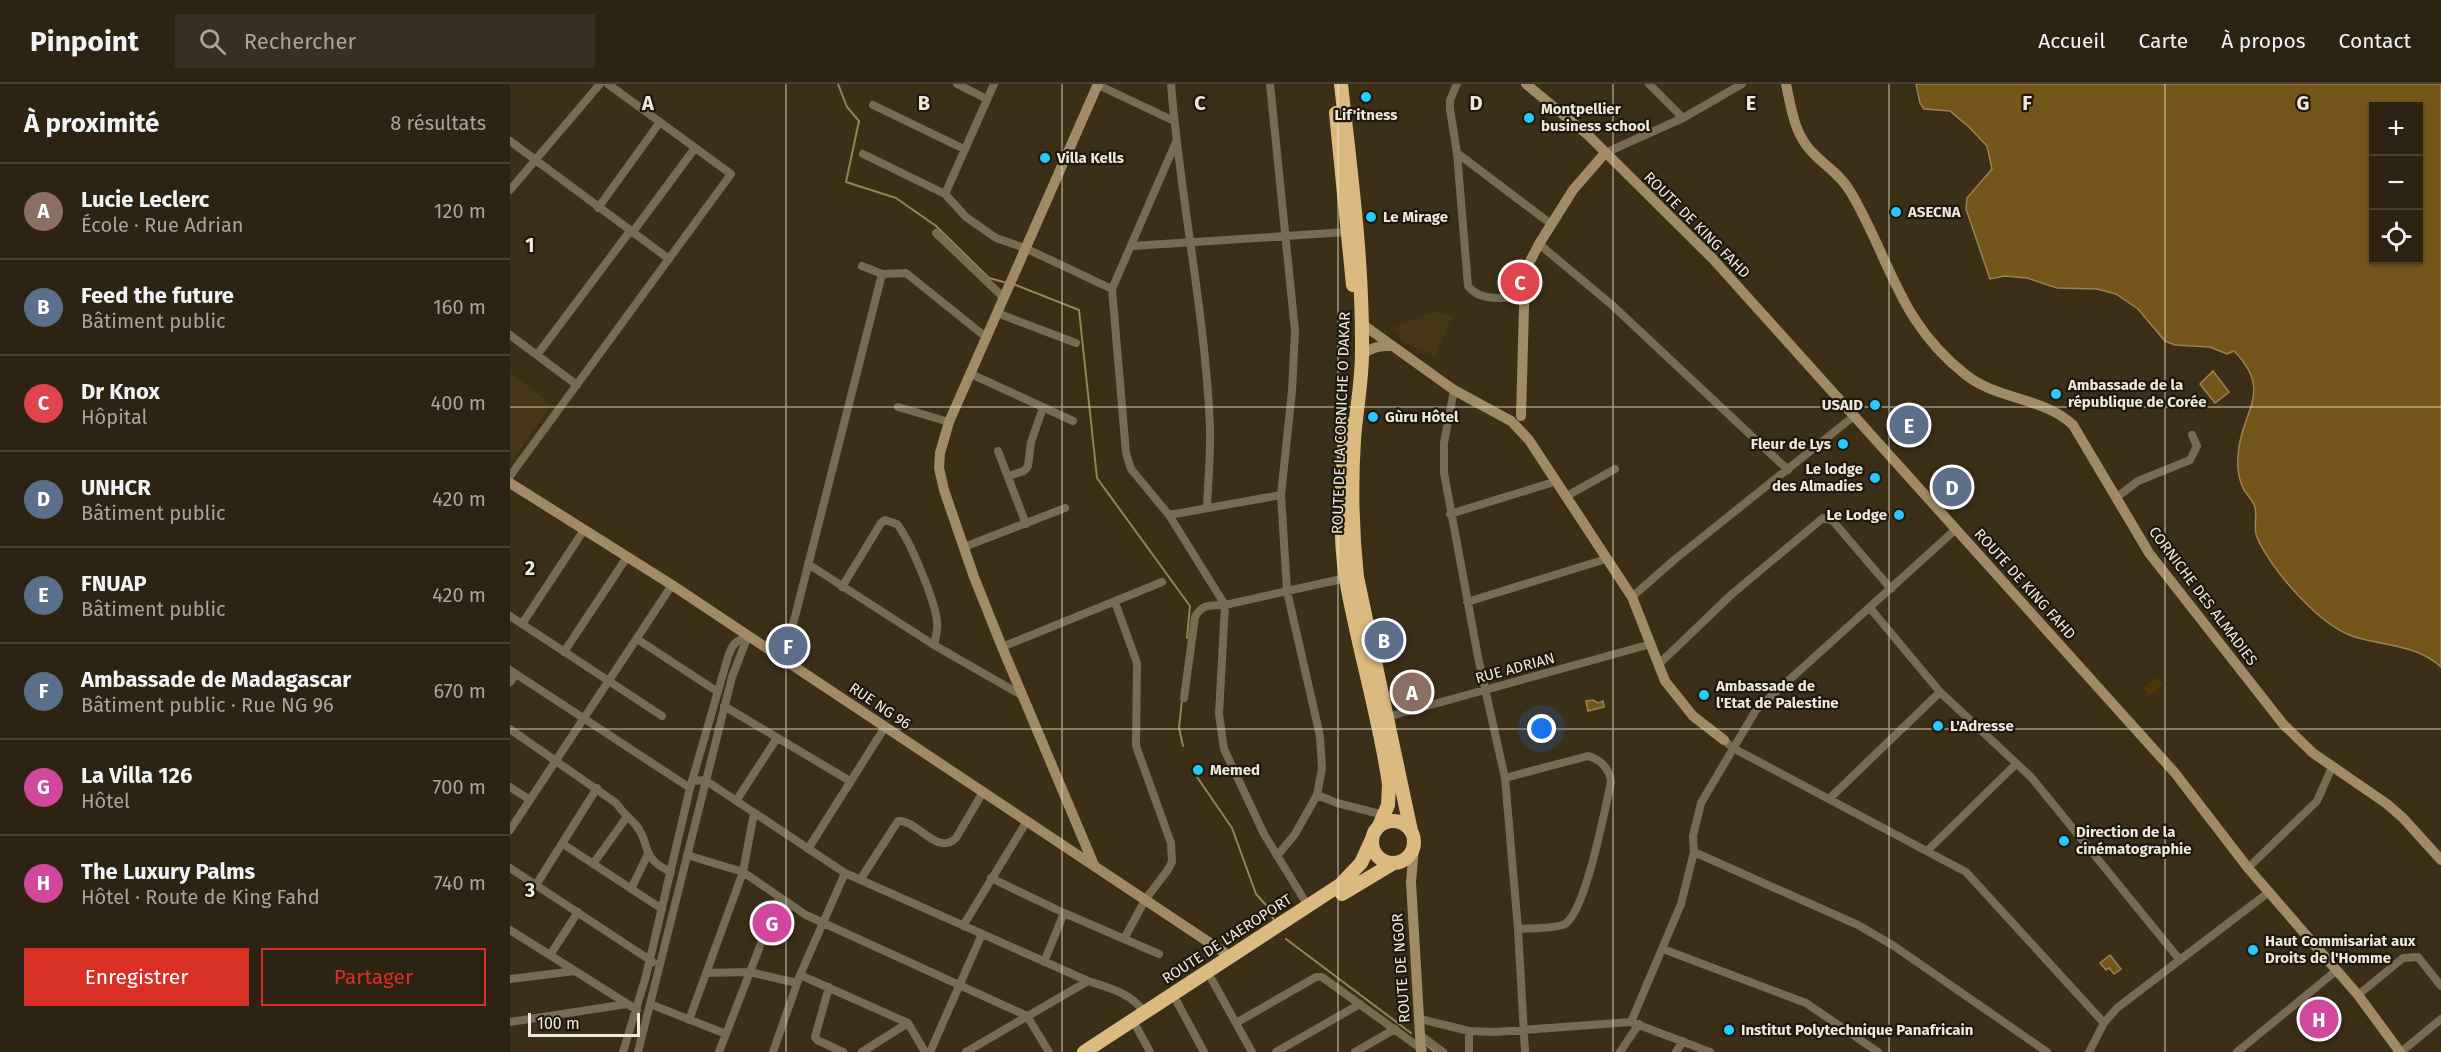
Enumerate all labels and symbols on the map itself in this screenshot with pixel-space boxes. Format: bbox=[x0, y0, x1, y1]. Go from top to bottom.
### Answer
marker: Lif'itness bbox=[1359, 90, 1373, 104]
text: A bbox=[641, 91, 655, 115]
text: B bbox=[918, 91, 930, 115]
text: C bbox=[1194, 91, 1206, 115]
text: D bbox=[1469, 91, 1483, 115]
text: E bbox=[1746, 91, 1756, 115]
text: F bbox=[2022, 91, 2032, 115]
text: G bbox=[2297, 91, 2309, 115]
place label: Montpellier business school bbox=[1541, 100, 1650, 135]
place label: Lif'itness bbox=[1334, 106, 1398, 124]
marker: Montpellier business school bbox=[1522, 111, 1536, 125]
place label: Villa Kells bbox=[1056, 149, 1124, 167]
marker: Villa Kells bbox=[1038, 151, 1052, 165]
street label: ROUTE DE KING FAHD bbox=[1640, 168, 1754, 282]
place label: ASECNA bbox=[1907, 203, 1962, 221]
marker: ASECNA bbox=[1889, 205, 1903, 219]
place label: Le Mirage bbox=[1383, 208, 1448, 226]
marker: Le Mirage bbox=[1364, 210, 1378, 224]
text: 1 bbox=[525, 233, 535, 257]
pin: C bbox=[1500, 260, 1540, 304]
street label: ROUTE DE LA CORNICHE O DAKAR bbox=[1328, 312, 1354, 534]
place label: Ambassade de la république de Corée bbox=[2067, 376, 2206, 411]
marker: Ambassade de la république de Corée bbox=[2049, 387, 2063, 401]
place label: USAID bbox=[1822, 396, 1863, 414]
marker: USAID bbox=[1868, 398, 1882, 412]
pin: E bbox=[1890, 402, 1928, 448]
place label: Gùru Hôtel bbox=[1385, 408, 1459, 426]
marker: Gùru Hôtel bbox=[1366, 410, 1380, 424]
place label: Fleur de Lys bbox=[1751, 435, 1831, 453]
marker: Fleur de Lys bbox=[1836, 437, 1850, 451]
place label: Le lodge des Almadies bbox=[1772, 460, 1863, 495]
pin: D bbox=[1932, 464, 1972, 510]
marker: Le lodge des Almadies bbox=[1868, 471, 1882, 485]
place label: Le Lodge bbox=[1827, 506, 1887, 524]
marker: Le Lodge bbox=[1892, 508, 1906, 522]
street label: CORNICHE DES ALMADIES bbox=[2145, 523, 2261, 669]
street label: ROUTE DE KING FAHD bbox=[1971, 525, 2079, 643]
text: 2 bbox=[525, 556, 535, 580]
pin: B bbox=[1364, 618, 1404, 662]
pin: F bbox=[768, 624, 808, 668]
street label: RUE ADRIAN bbox=[1473, 649, 1557, 687]
pin: A bbox=[1392, 670, 1432, 714]
place label: Ambassade de l'Etat de Palestine bbox=[1715, 677, 1839, 712]
street label: RUE NG 96 bbox=[846, 679, 914, 733]
marker: Ambassade de l'Etat de Palestine bbox=[1697, 688, 1711, 702]
your location bbox=[1527, 714, 1556, 743]
place label: L'Adresse bbox=[1950, 717, 2014, 735]
marker: L'Adresse bbox=[1931, 719, 1945, 733]
place label: Memed bbox=[1210, 761, 1260, 779]
marker: Memed bbox=[1191, 763, 1205, 777]
place label: Direction de la cinématographie bbox=[2076, 823, 2192, 858]
marker: Direction de la cinématographie bbox=[2057, 834, 2071, 848]
text: 3 bbox=[524, 878, 535, 902]
street label: ROUTE DE L'AEROPORT bbox=[1159, 890, 1295, 988]
pin: G bbox=[752, 900, 792, 946]
street label: ROUTE DE NGOR bbox=[1388, 913, 1414, 1023]
place label: Haut Commisariat aux Droits de l'Homme bbox=[2265, 932, 2416, 967]
marker: Haut Commisariat aux Droits de l'Homme bbox=[2246, 943, 2260, 957]
pin: H bbox=[2300, 996, 2338, 1042]
scale bar bbox=[528, 1010, 640, 1038]
place label: Institut Polytechnique Panafricain bbox=[1741, 1021, 1973, 1039]
marker: Institut Polytechnique Panafricain bbox=[1722, 1023, 1736, 1037]

